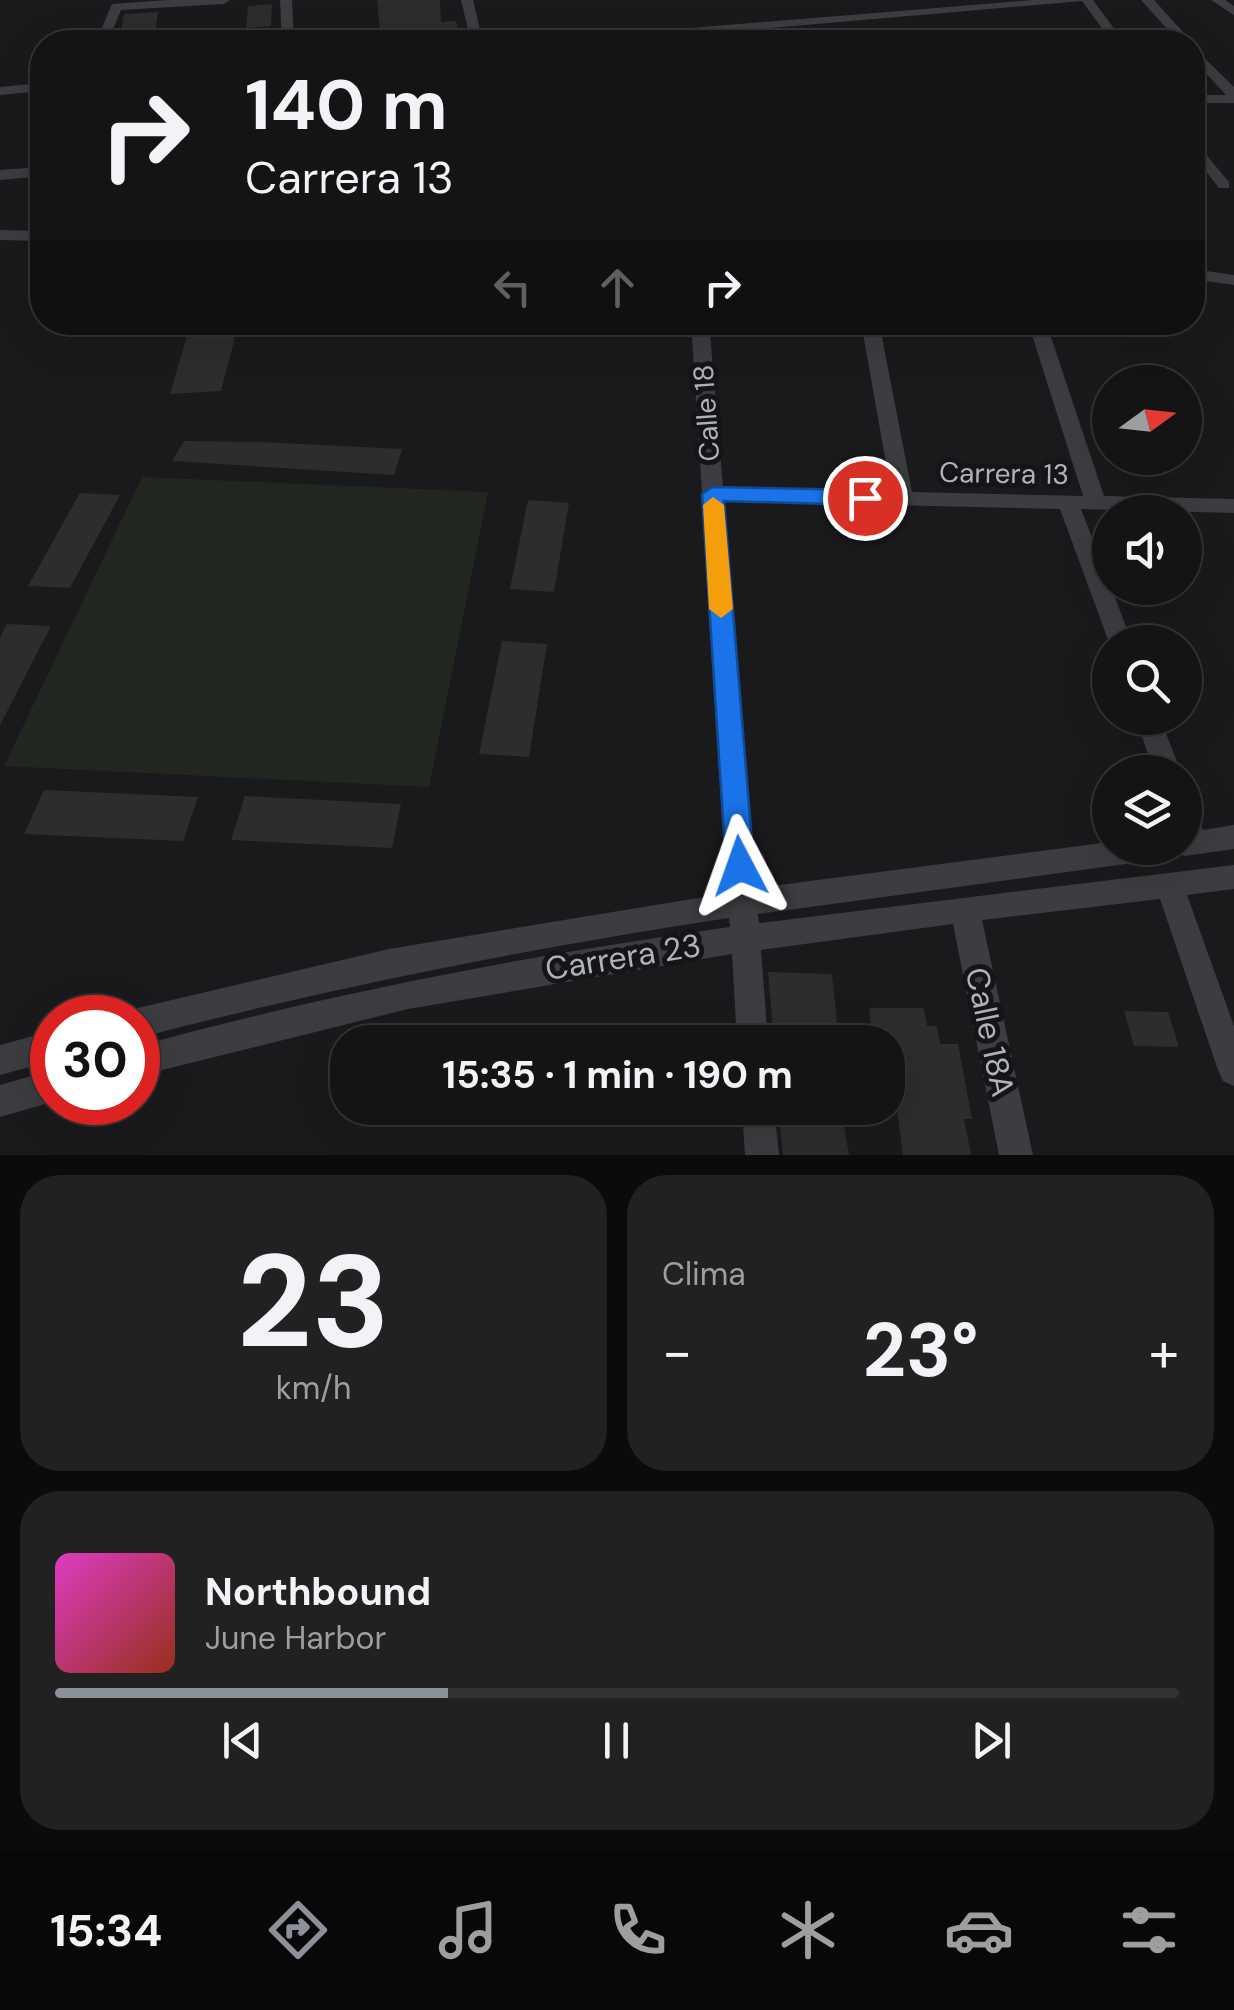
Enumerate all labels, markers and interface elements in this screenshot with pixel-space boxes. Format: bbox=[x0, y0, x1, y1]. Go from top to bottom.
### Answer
text: 140 m bbox=[245, 60, 448, 151]
icon: right bbox=[80, 70, 210, 200]
text: Carrera 13 bbox=[245, 148, 454, 207]
icon: left bbox=[485, 260, 540, 315]
icon: ahead bbox=[590, 260, 645, 315]
icon: right bbox=[695, 260, 750, 315]
street label: Calle 18 bbox=[685, 363, 728, 463]
north arrow bbox=[1092, 365, 1202, 475]
map controls bbox=[1092, 365, 1202, 865]
street label: Carrera 13 bbox=[939, 454, 1069, 493]
pin bbox=[823, 456, 908, 541]
icon: arrive bbox=[838, 471, 893, 526]
button: sound bbox=[1092, 495, 1202, 605]
button: search bbox=[1092, 625, 1202, 735]
button: layers bbox=[1092, 755, 1202, 865]
position arrow bbox=[688, 814, 792, 918]
street label: Carrera 23 bbox=[542, 924, 704, 990]
street label: Calle 18A bbox=[956, 964, 1024, 1100]
speed limit sign: 30 bbox=[30, 995, 160, 1125]
text: 15:35 · 1 min · 190 m bbox=[442, 1050, 793, 1100]
text: 23 bbox=[237, 1217, 390, 1386]
text: Clima bbox=[662, 1253, 746, 1295]
text: 23° bbox=[863, 1302, 978, 1399]
text: − bbox=[662, 1316, 692, 1388]
text: + bbox=[1149, 1316, 1179, 1388]
text: km/h bbox=[276, 1367, 351, 1409]
text: Northbound bbox=[205, 1567, 431, 1617]
text: June Harbor bbox=[205, 1617, 386, 1659]
icon: previous bbox=[215, 1713, 270, 1768]
icon: pause bbox=[589, 1713, 644, 1768]
icon: next bbox=[964, 1713, 1019, 1768]
icon: directions bbox=[263, 1895, 333, 1965]
icon: music bbox=[433, 1895, 503, 1965]
icon: phone bbox=[603, 1895, 673, 1965]
icon: climate bbox=[773, 1895, 843, 1965]
icon: car bbox=[944, 1895, 1014, 1965]
icon: filters bbox=[1114, 1895, 1184, 1965]
text: 15:34 bbox=[50, 1901, 162, 1960]

